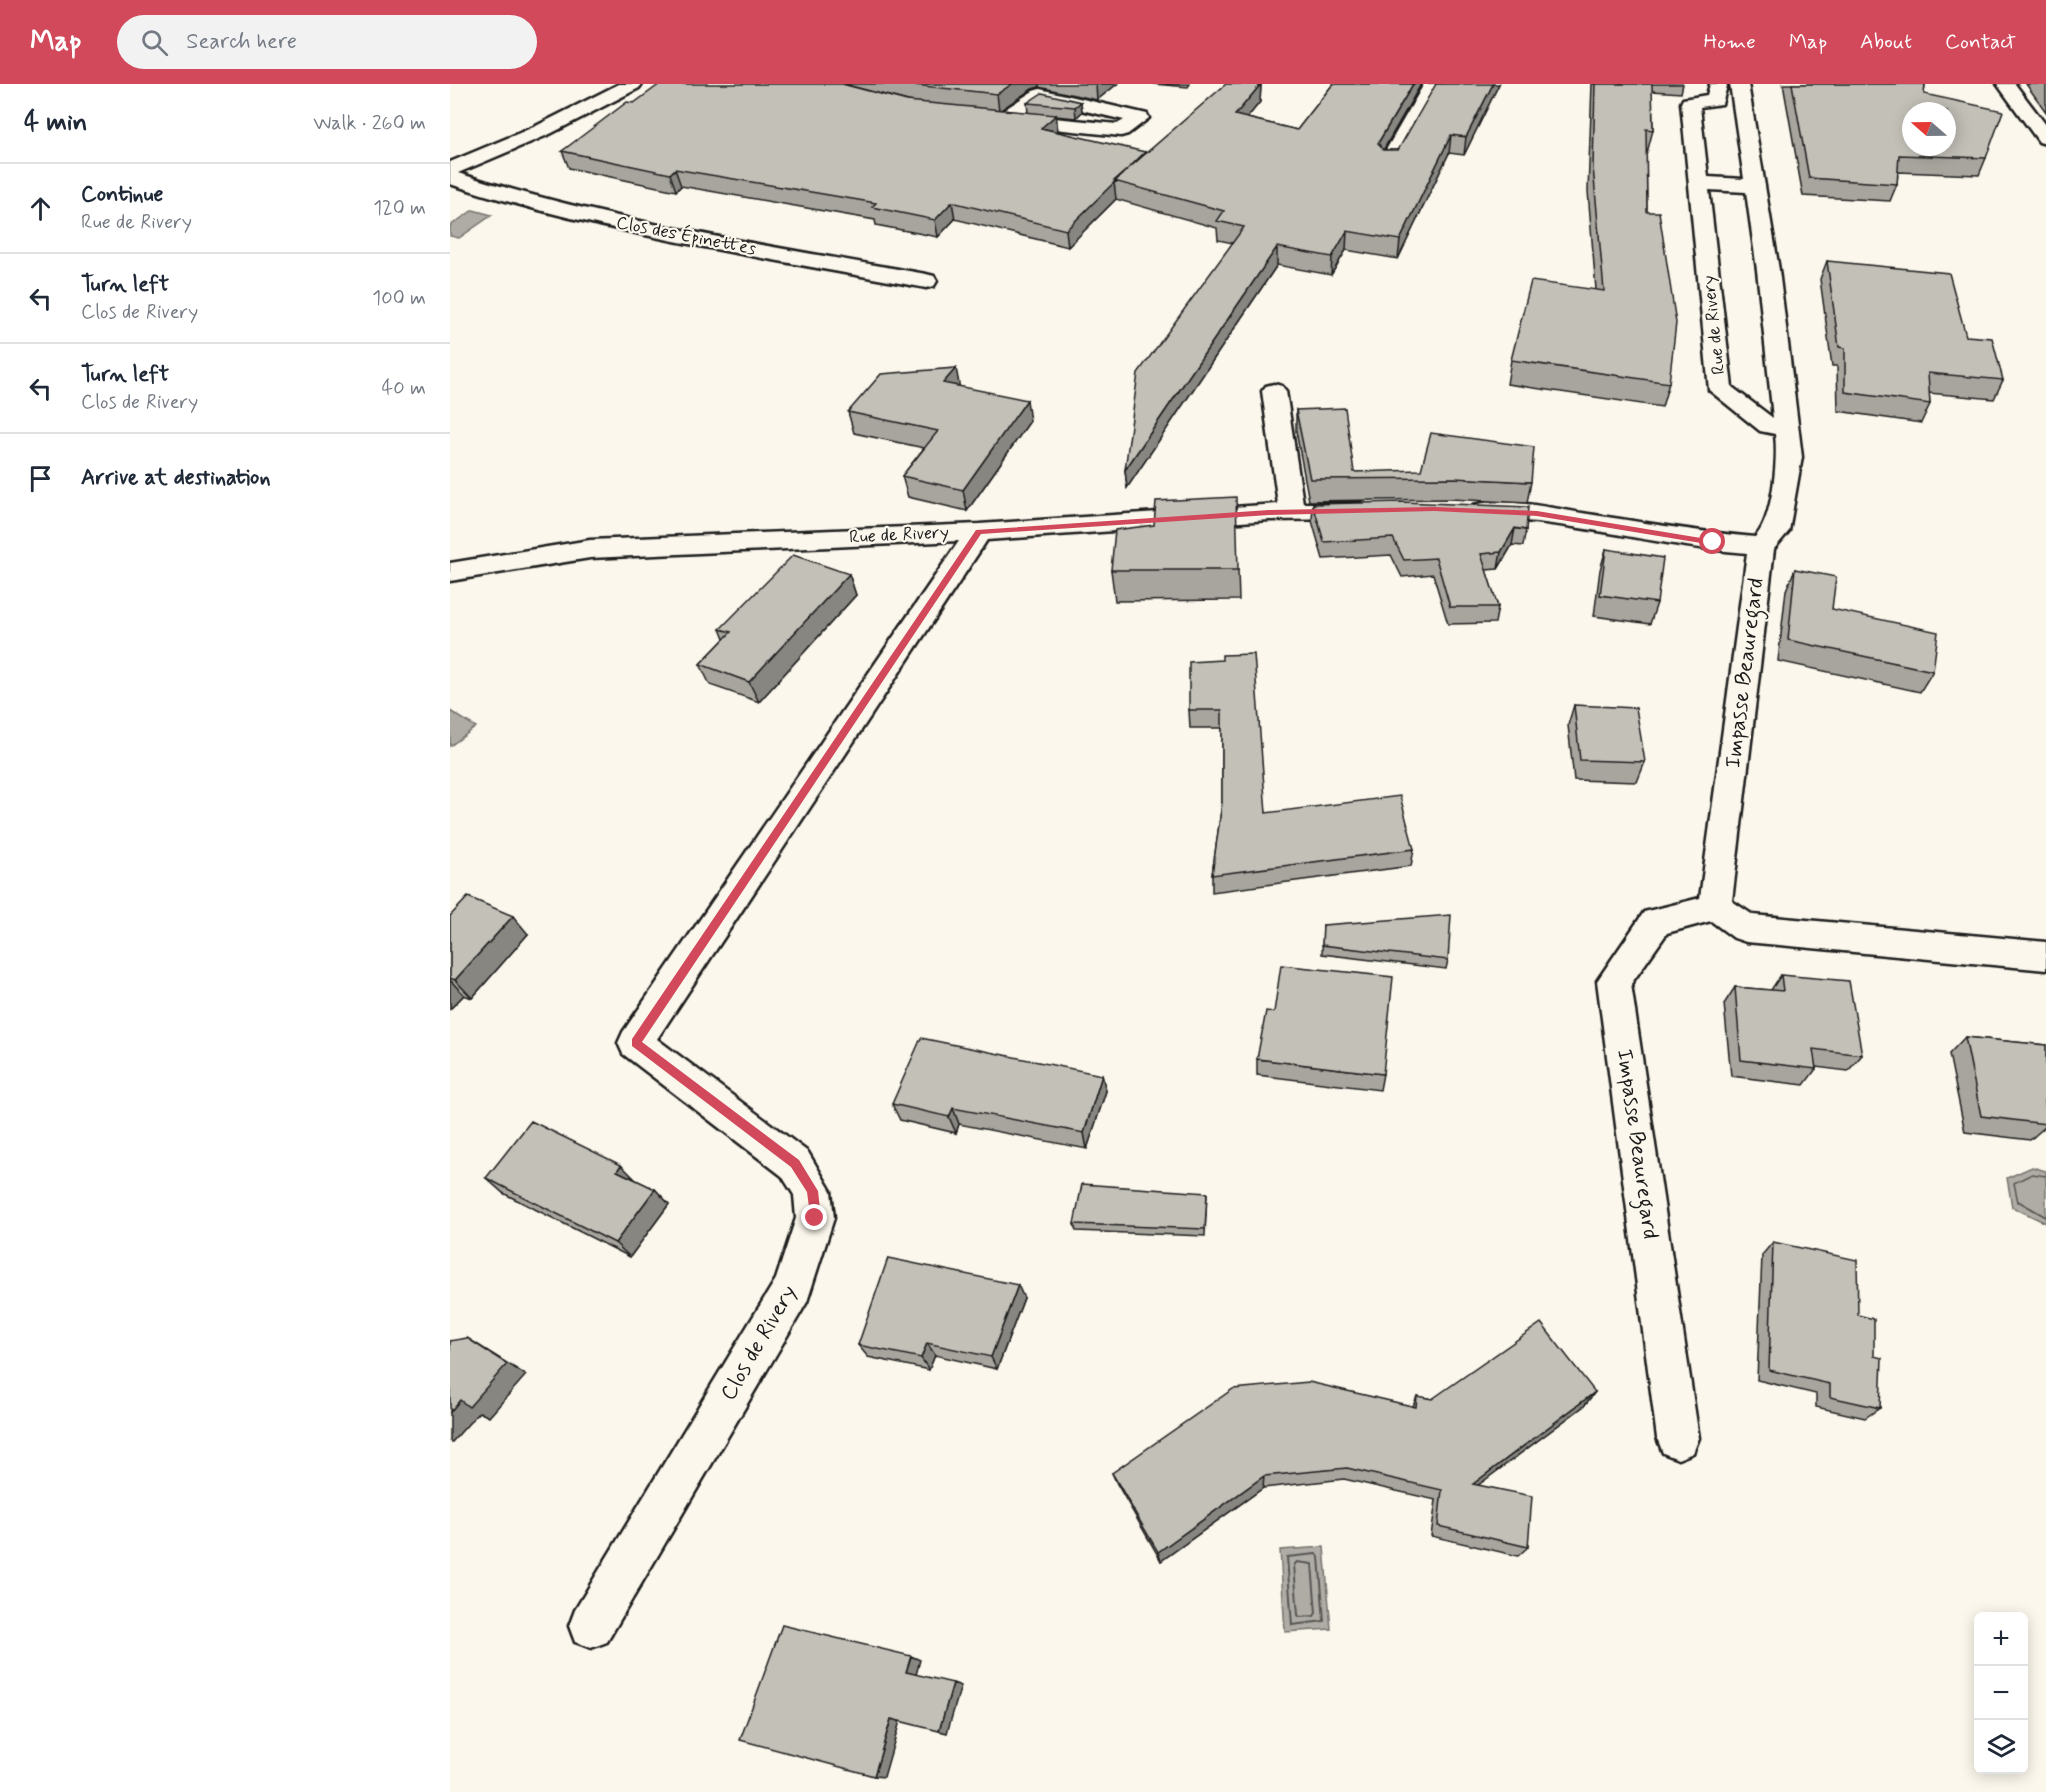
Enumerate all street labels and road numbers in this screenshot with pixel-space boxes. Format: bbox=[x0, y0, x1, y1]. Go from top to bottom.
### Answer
street label: Clos des Épinettes bbox=[614, 211, 758, 261]
street label: Rue de Rivery bbox=[1697, 274, 1731, 376]
street label: Rue de Rivery bbox=[849, 520, 949, 550]
street label: Impasse Beauregard bbox=[1719, 576, 1774, 770]
street label: Impasse Beauregard bbox=[1607, 1047, 1664, 1241]
street label: Clos de Rivery bbox=[715, 1280, 803, 1406]

